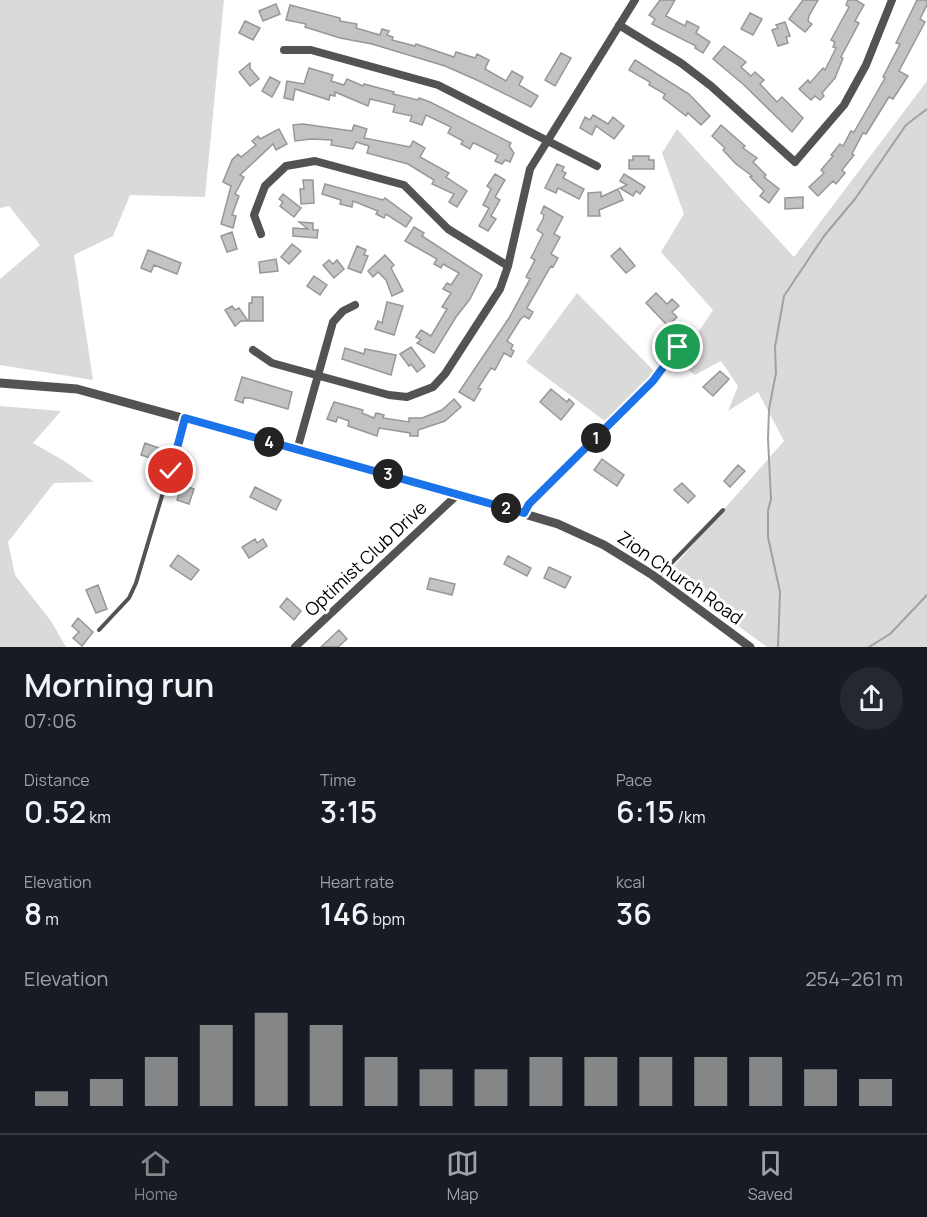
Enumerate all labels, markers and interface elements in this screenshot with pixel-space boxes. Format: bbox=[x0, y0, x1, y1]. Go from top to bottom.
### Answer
pin bbox=[652, 321, 703, 372]
icon: arrive bbox=[661, 330, 694, 363]
pin: 1 bbox=[581, 423, 611, 453]
pin: 4 bbox=[254, 427, 284, 457]
text: 1 bbox=[592, 427, 600, 449]
text: 4 bbox=[264, 431, 274, 453]
pin bbox=[145, 445, 196, 496]
icon: check bbox=[154, 454, 187, 487]
pin: 3 bbox=[373, 459, 403, 489]
text: 3 bbox=[383, 463, 393, 485]
pin: 2 bbox=[491, 493, 521, 523]
street label: Optimist Club Drive bbox=[299, 495, 432, 621]
text: 2 bbox=[501, 497, 511, 519]
street label: Zion Church Road bbox=[613, 525, 748, 629]
text: Morning run bbox=[24, 662, 214, 707]
button: share bbox=[840, 667, 903, 730]
text: 07:06 bbox=[24, 707, 77, 734]
text: Distance bbox=[24, 769, 90, 791]
text: Time bbox=[320, 769, 356, 791]
text: Pace bbox=[616, 769, 652, 791]
text: 0.52 bbox=[24, 791, 86, 832]
text: 3:15 bbox=[320, 791, 377, 832]
text: 6:15 bbox=[616, 791, 675, 832]
text: km bbox=[86, 806, 111, 828]
text: /km bbox=[675, 806, 706, 828]
text: Elevation bbox=[24, 871, 92, 893]
text: Heart rate bbox=[320, 871, 394, 893]
text: kcal bbox=[616, 871, 645, 893]
text: 8 bbox=[24, 893, 42, 934]
text: 146 bbox=[320, 893, 369, 934]
text: 36 bbox=[616, 893, 652, 934]
text: m bbox=[42, 908, 59, 930]
text: bpm bbox=[369, 908, 405, 930]
text: Elevation bbox=[24, 965, 108, 992]
text: 254–261 m bbox=[805, 965, 903, 992]
tab: Home bbox=[134, 1147, 178, 1205]
tab: Map bbox=[446, 1147, 479, 1205]
tab: Saved bbox=[748, 1147, 793, 1205]

